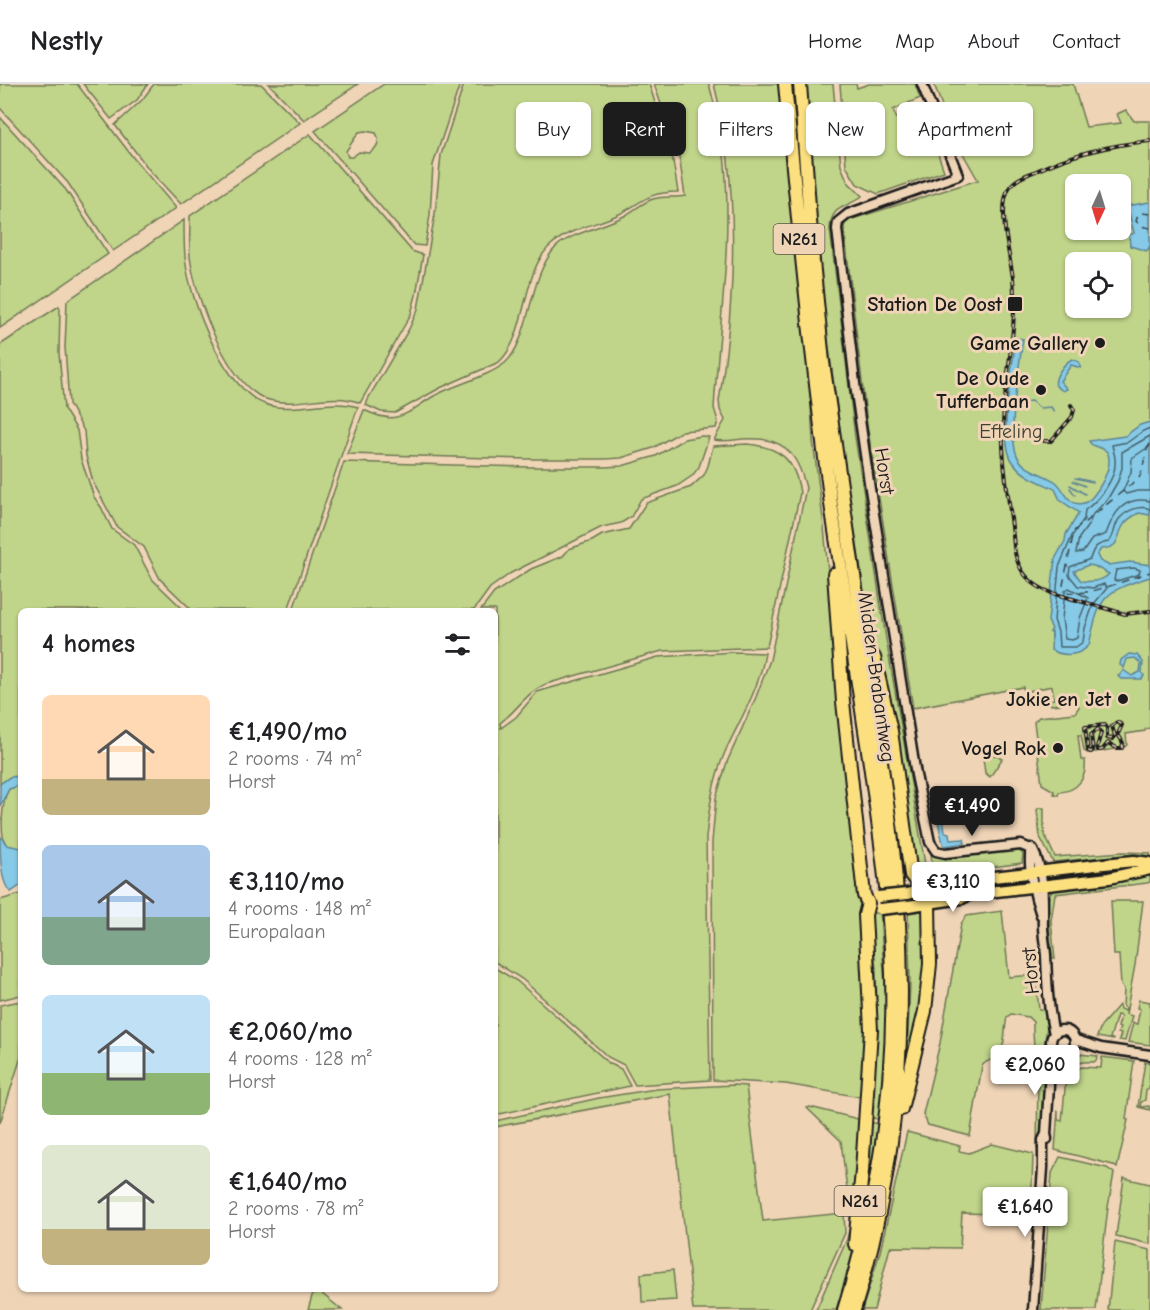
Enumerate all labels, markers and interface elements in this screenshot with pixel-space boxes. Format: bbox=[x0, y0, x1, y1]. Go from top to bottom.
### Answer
text: Nestly bbox=[30, 25, 103, 57]
text: Home bbox=[808, 29, 862, 53]
text: Map bbox=[895, 29, 935, 53]
text: About bbox=[968, 29, 1019, 53]
text: Contact bbox=[1052, 29, 1120, 53]
chip: Buy bbox=[516, 102, 591, 156]
chip: Rent bbox=[603, 102, 686, 156]
chip: Filters bbox=[698, 102, 794, 156]
chip: New bbox=[806, 102, 885, 156]
chip: Apartment bbox=[897, 102, 1033, 156]
north arrow bbox=[1065, 174, 1131, 240]
map controls bbox=[1065, 174, 1131, 318]
road number: N261 bbox=[774, 224, 824, 254]
button: locate bbox=[1065, 252, 1131, 318]
place label: Station De Oost bbox=[868, 293, 1002, 316]
marker: Station De Oost bbox=[1006, 295, 1024, 313]
place label: Game Gallery bbox=[970, 332, 1089, 355]
marker: Game Gallery bbox=[1093, 336, 1107, 350]
place label: De Oude Tufferbaan bbox=[936, 367, 1029, 413]
marker: De Oude Tufferbaan bbox=[1034, 383, 1048, 397]
park label: Efteling bbox=[979, 420, 1043, 443]
street label: Horst bbox=[870, 446, 899, 497]
street label: Midden-Brabantweg bbox=[853, 590, 900, 764]
icon: filters bbox=[441, 628, 474, 661]
text: 4 homes bbox=[42, 629, 135, 659]
place label: Jokie en Jet bbox=[1006, 688, 1111, 711]
marker: Jokie en Jet bbox=[1116, 692, 1130, 706]
text: €1,490/mo bbox=[228, 717, 347, 747]
icon: home bbox=[90, 719, 162, 791]
place label: Vogel Rok bbox=[962, 737, 1046, 760]
marker: Vogel Rok bbox=[1051, 741, 1065, 755]
text: 2 rooms · 74 m² bbox=[228, 747, 361, 770]
text: Horst bbox=[228, 770, 275, 793]
pin: €1,490 bbox=[923, 786, 1021, 837]
text: €1,490 bbox=[944, 794, 1000, 817]
pin: €3,110 bbox=[904, 862, 1002, 913]
text: €3,110/mo bbox=[228, 867, 345, 897]
icon: home bbox=[90, 869, 162, 941]
text: €3,110 bbox=[926, 870, 980, 893]
text: 4 rooms · 148 m² bbox=[228, 897, 371, 920]
text: Europalaan bbox=[228, 920, 325, 943]
street label: Horst bbox=[1017, 945, 1044, 995]
text: €2,060/mo bbox=[228, 1017, 353, 1047]
icon: home bbox=[90, 1019, 162, 1091]
pin: €2,060 bbox=[986, 1045, 1084, 1096]
text: 4 rooms · 128 m² bbox=[228, 1047, 372, 1070]
text: €2,060 bbox=[1005, 1053, 1065, 1076]
text: Horst bbox=[228, 1070, 275, 1093]
text: €1,640/mo bbox=[228, 1167, 347, 1197]
icon: home bbox=[90, 1169, 162, 1241]
road number: N261 bbox=[834, 1186, 886, 1216]
pin: €1,640 bbox=[976, 1187, 1074, 1238]
text: €1,640 bbox=[997, 1195, 1053, 1218]
text: 2 rooms · 78 m² bbox=[228, 1197, 364, 1220]
text: Horst bbox=[228, 1220, 275, 1243]

